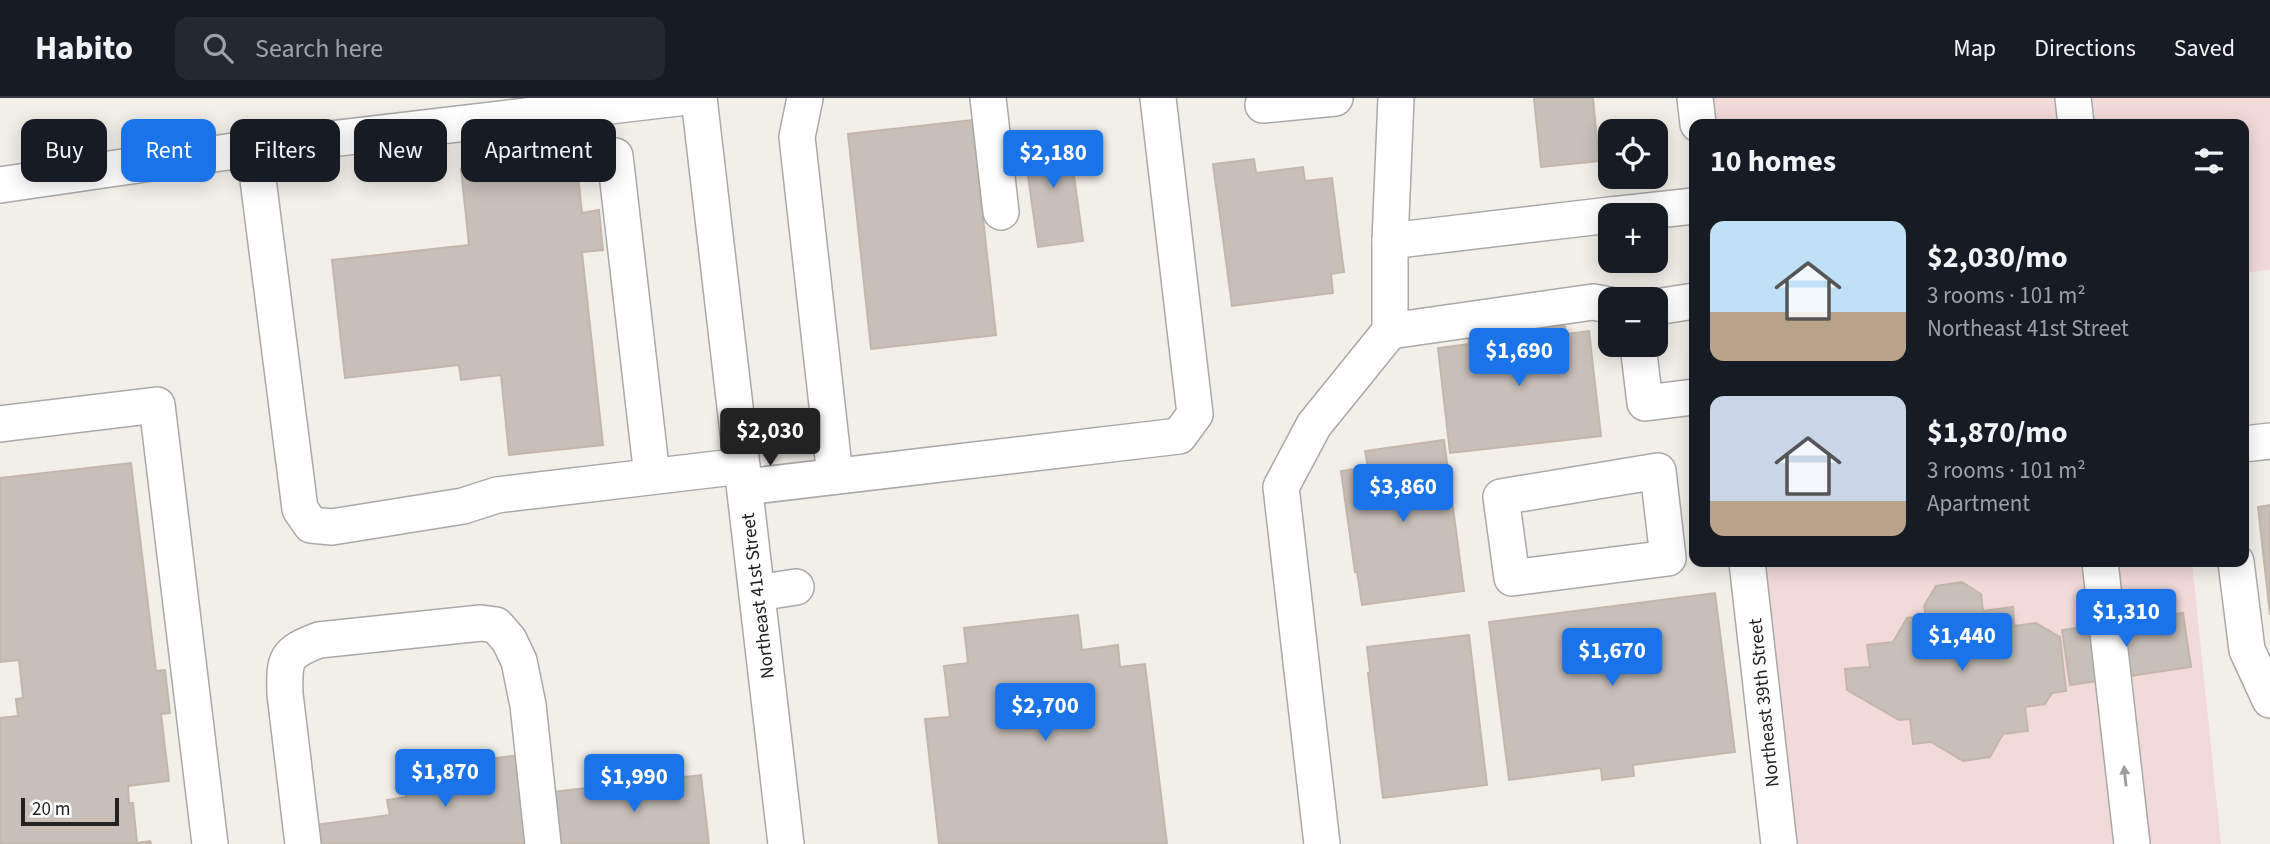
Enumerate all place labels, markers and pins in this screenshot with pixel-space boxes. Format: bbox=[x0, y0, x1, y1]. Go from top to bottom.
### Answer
pin: $2,180 bbox=[996, 130, 1110, 190]
pin: $1,690 bbox=[1462, 328, 1576, 388]
pin: $2,030 bbox=[713, 408, 827, 468]
pin: $3,860 bbox=[1346, 464, 1460, 524]
pin: $1,310 bbox=[2069, 589, 2183, 649]
pin: $1,440 bbox=[1905, 614, 2019, 673]
pin: $1,670 bbox=[1555, 628, 1669, 688]
pin: $2,700 bbox=[988, 684, 1102, 743]
pin: $1,870 bbox=[388, 750, 502, 809]
pin: $1,990 bbox=[577, 754, 691, 814]

